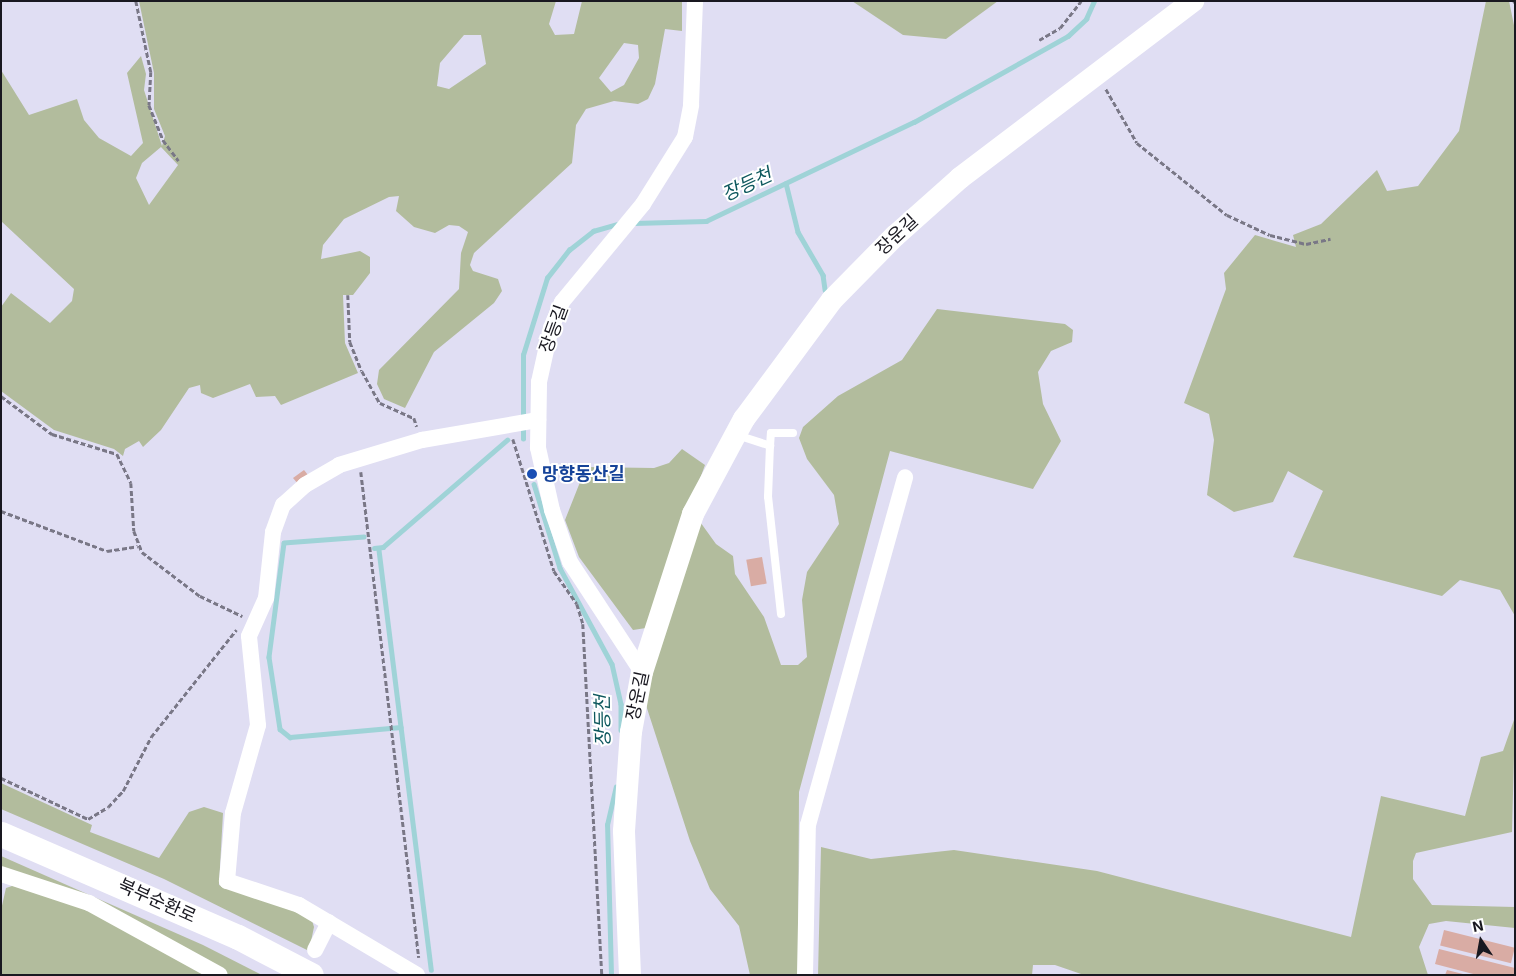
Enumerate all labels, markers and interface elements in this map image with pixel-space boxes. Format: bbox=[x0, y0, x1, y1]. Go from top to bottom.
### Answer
water label: 장등천 bbox=[718, 164, 776, 206]
street label: 장운길 bbox=[871, 210, 923, 260]
street label: 장등길 bbox=[535, 302, 573, 356]
place label: 망향동산길 bbox=[542, 463, 625, 485]
marker: 망향동산길 bbox=[526, 468, 538, 480]
street label: 장운길 bbox=[622, 669, 654, 723]
water label: 장등천 bbox=[591, 695, 615, 747]
street label: 북부순환로 bbox=[115, 874, 199, 928]
north arrow bbox=[1456, 916, 1506, 966]
text: N bbox=[1471, 916, 1485, 935]

